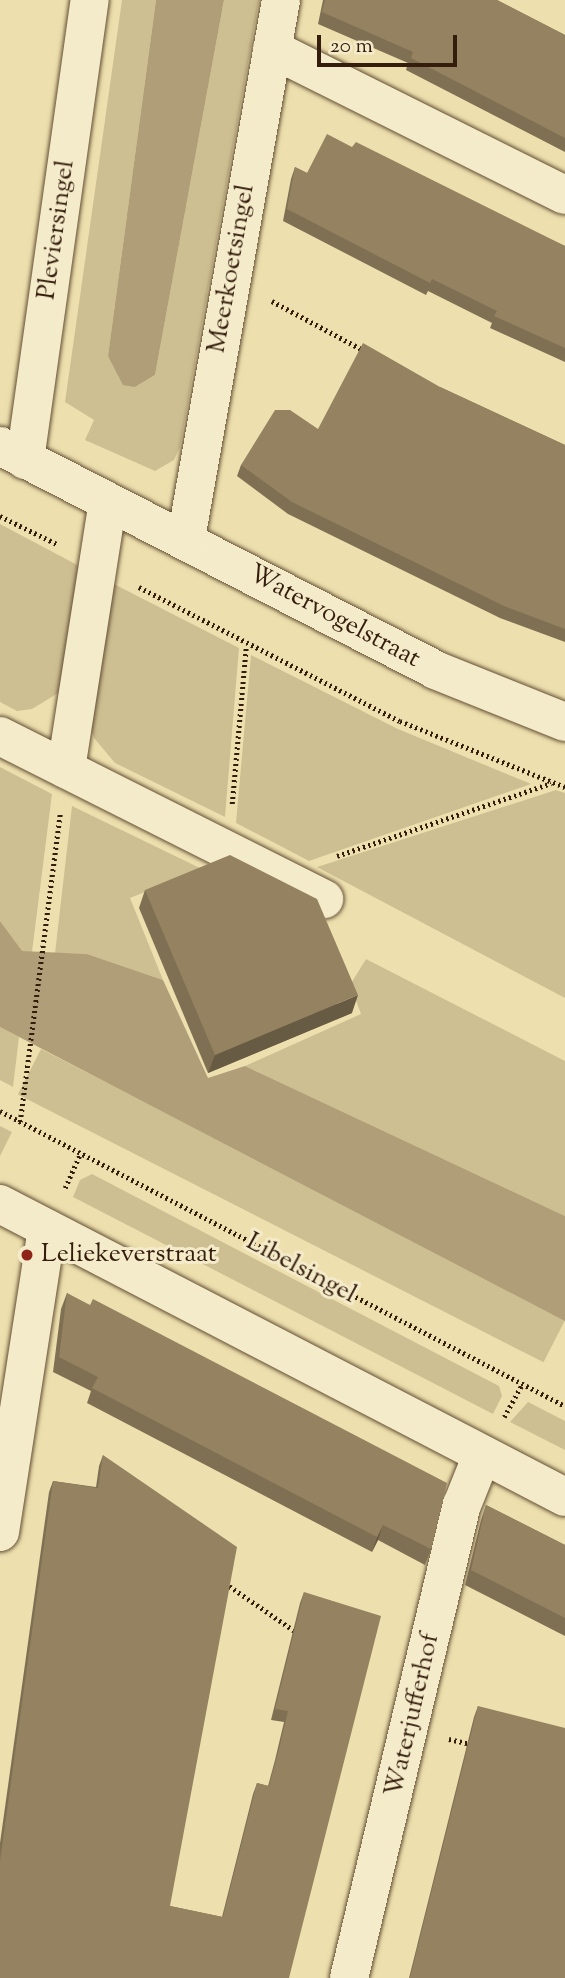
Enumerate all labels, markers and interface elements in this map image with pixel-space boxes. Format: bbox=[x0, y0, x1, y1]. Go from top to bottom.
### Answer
scale bar bbox=[320, 21, 460, 65]
text: 20 m bbox=[330, 32, 373, 62]
street label: Pleviersingel bbox=[32, 158, 82, 302]
street label: Meerkoetsingel bbox=[202, 182, 262, 356]
street label: Watervogelstraat bbox=[243, 559, 425, 675]
street label: Libelsingel bbox=[240, 1227, 362, 1311]
place label: Leliekeverstraat bbox=[41, 1239, 217, 1271]
marker: Leliekeverstraat bbox=[19, 1247, 35, 1263]
street label: Waterjufferhof bbox=[379, 1630, 447, 1800]

